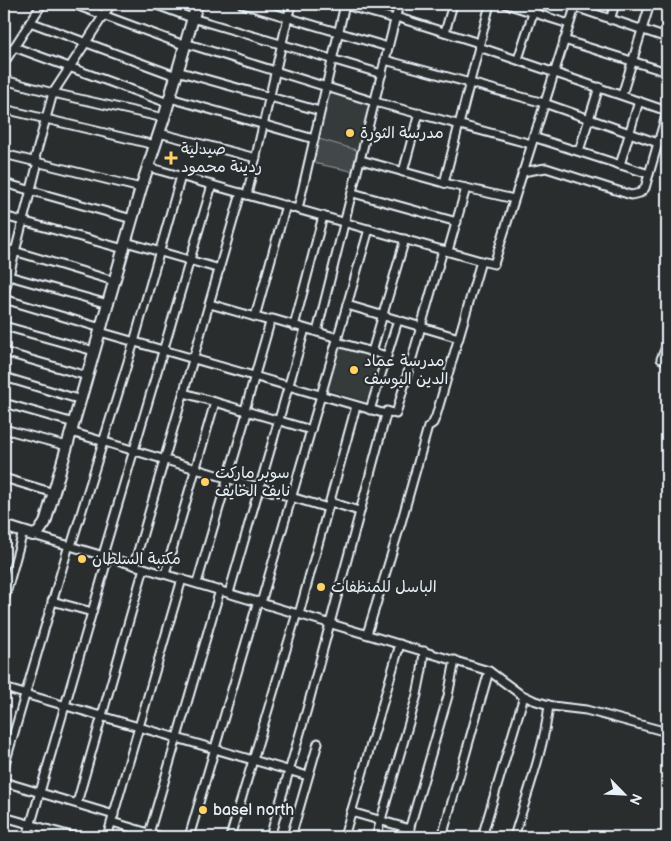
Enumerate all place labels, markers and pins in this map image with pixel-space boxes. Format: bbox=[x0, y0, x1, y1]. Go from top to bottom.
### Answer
place label: مدرسة الثورة bbox=[360, 124, 444, 143]
marker: مدرسة الثورة bbox=[344, 127, 356, 139]
place label: صيدلية ردينة محمود bbox=[181, 140, 262, 177]
marker: صيدلية ردينة محمود bbox=[165, 152, 177, 164]
place label: مدرسة عماد الدين اليوسف bbox=[364, 352, 448, 389]
marker: مدرسة عماد الدين اليوسف bbox=[348, 364, 360, 376]
place label: سوبر ماركت نايف الخايف bbox=[215, 464, 290, 501]
marker: سوبر ماركت نايف الخايف bbox=[199, 476, 211, 488]
place label: مكتبة السلطان bbox=[92, 550, 181, 569]
marker: مكتبة السلطان bbox=[76, 553, 88, 565]
place label: الباسل للمنظفات bbox=[331, 578, 437, 597]
marker: الباسل للمنظفات bbox=[315, 581, 327, 593]
place label: basel north bbox=[213, 801, 294, 820]
marker: basel north bbox=[197, 804, 209, 816]

